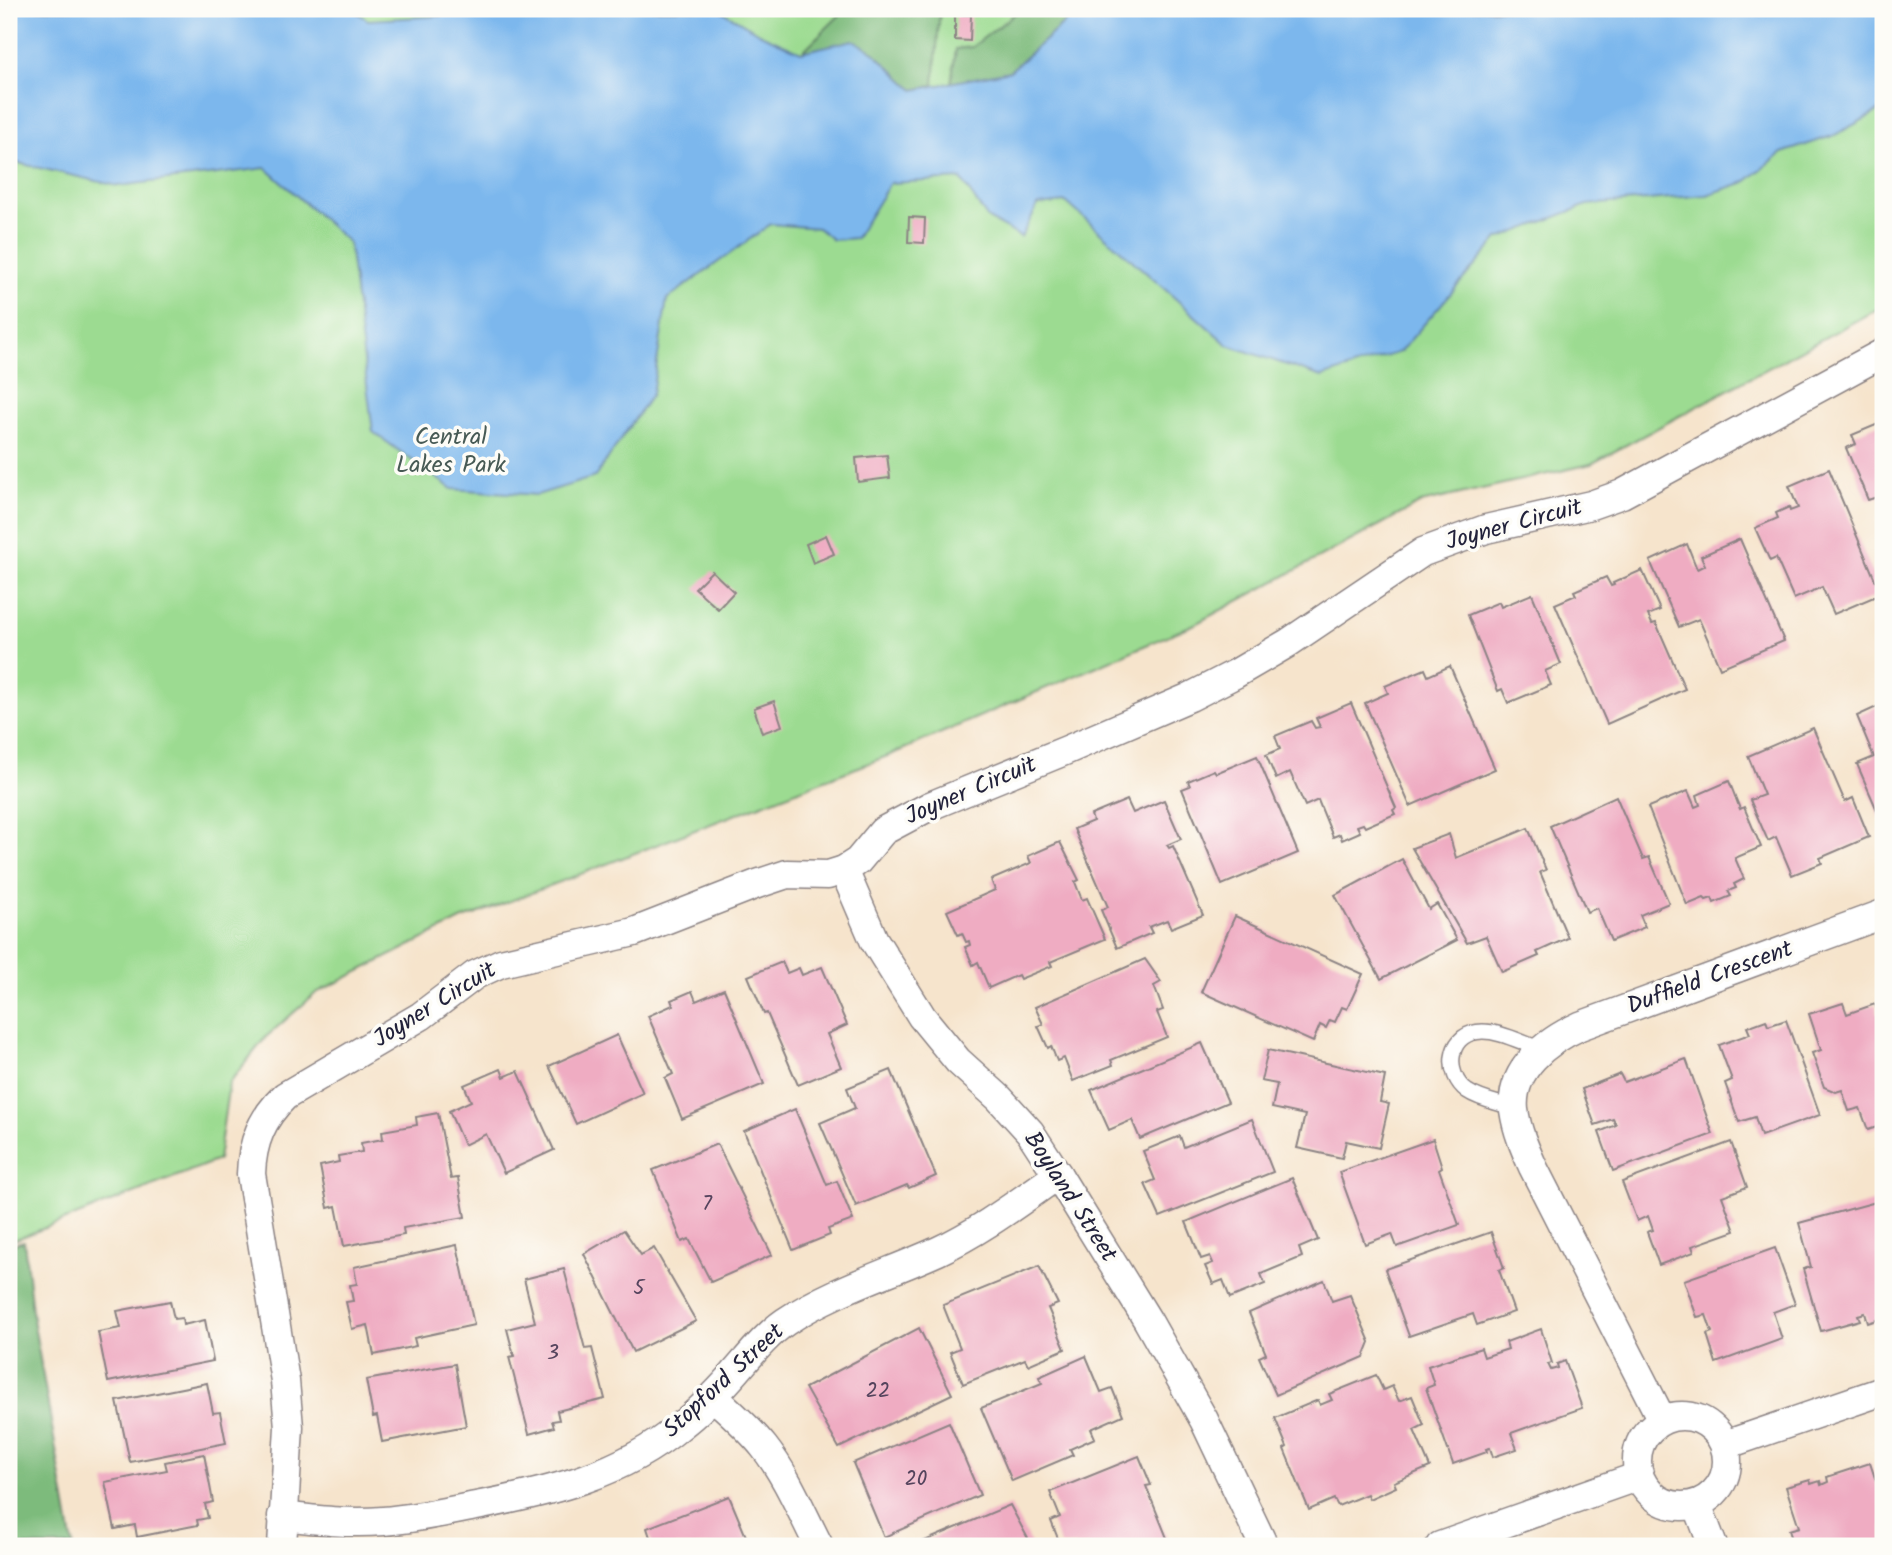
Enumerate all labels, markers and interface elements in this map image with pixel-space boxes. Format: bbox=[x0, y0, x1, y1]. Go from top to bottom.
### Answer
park label: Central Lakes Park bbox=[396, 418, 507, 485]
street label: Joyner Circuit bbox=[1441, 488, 1587, 562]
street label: Joyner Circuit bbox=[899, 745, 1044, 836]
street label: Duffield Crescent bbox=[1622, 930, 1799, 1026]
street label: Joyner Circuit bbox=[365, 951, 505, 1059]
street label: Boyland Street bbox=[1013, 1124, 1128, 1271]
house number: 7 bbox=[702, 1188, 713, 1221]
house number: 5 bbox=[633, 1272, 646, 1305]
street label: Stopford Street bbox=[654, 1314, 794, 1448]
house number: 3 bbox=[547, 1337, 559, 1370]
house number: 22 bbox=[866, 1375, 890, 1408]
house number: 20 bbox=[905, 1463, 927, 1496]

